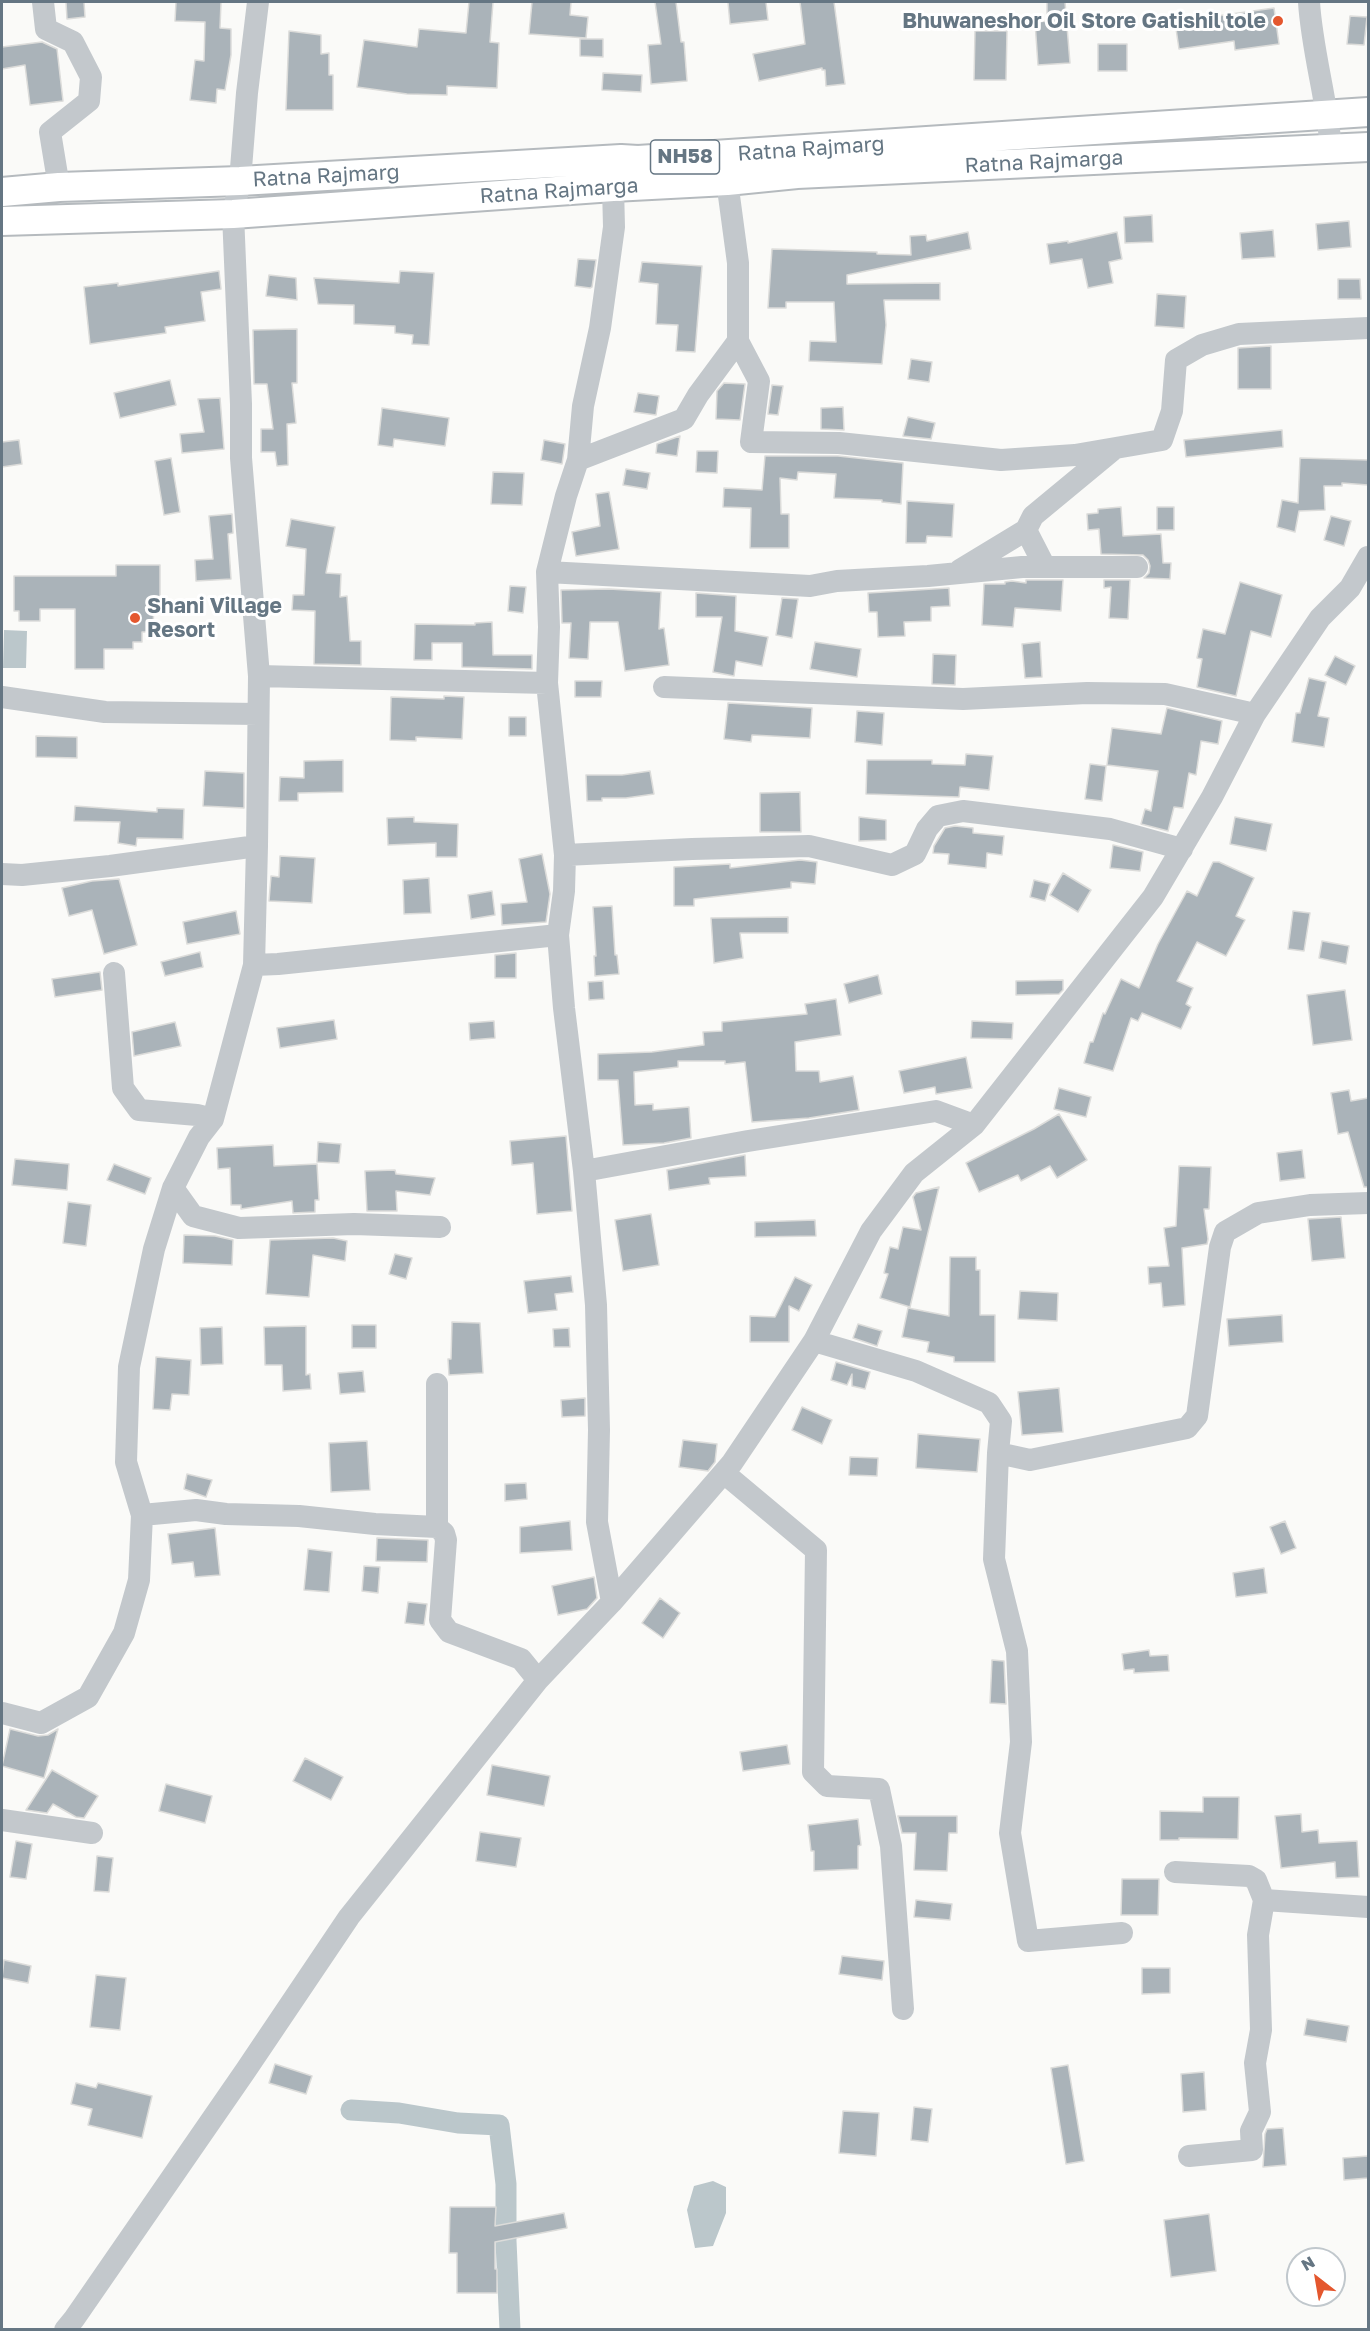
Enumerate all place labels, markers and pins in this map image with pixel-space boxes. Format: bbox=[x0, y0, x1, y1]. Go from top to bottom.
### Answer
place label: Bhuwaneshor Oil Store Gatishil tole bbox=[902, 8, 1266, 34]
marker: Bhuwaneshor Oil Store Gatishil tole bbox=[1271, 14, 1285, 28]
place label: Shani Village Resort bbox=[147, 593, 282, 643]
marker: Shani Village Resort bbox=[128, 611, 142, 625]

